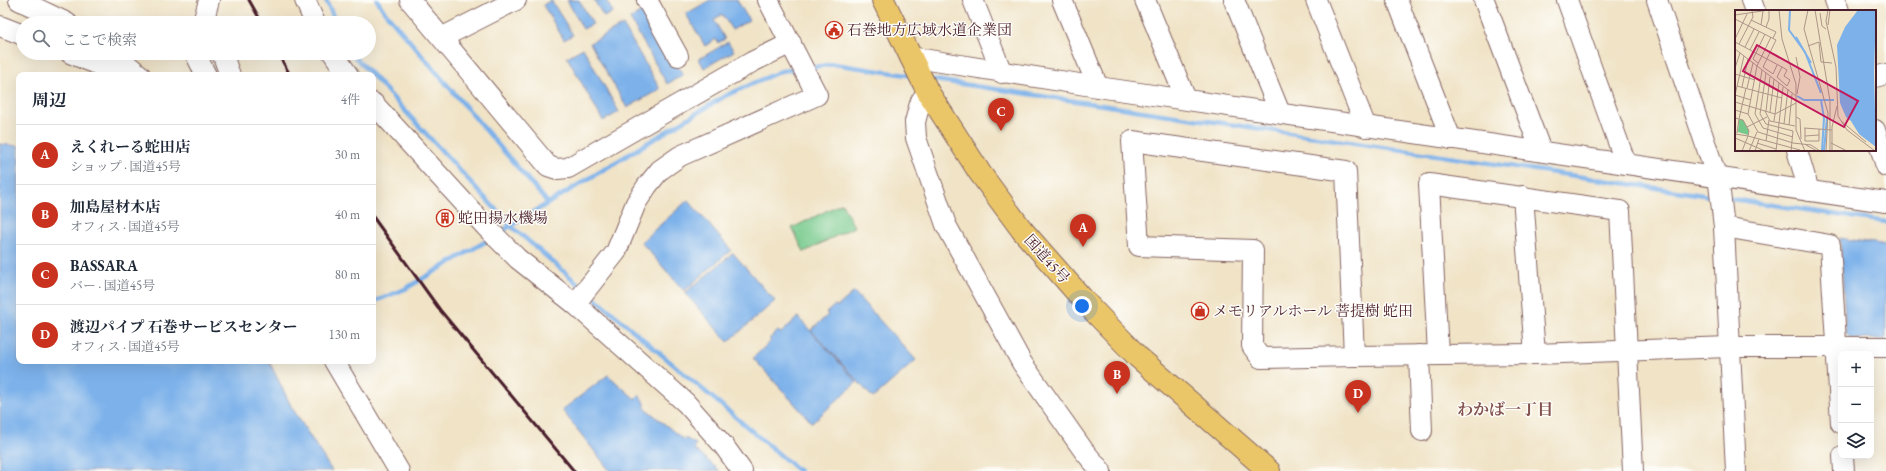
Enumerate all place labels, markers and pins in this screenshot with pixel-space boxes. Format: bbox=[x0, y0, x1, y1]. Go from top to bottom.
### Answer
public building icon: 石巻地方広域水道企業団 bbox=[824, 20, 844, 40]
place label: 石巻地方広域水道企業団 bbox=[847, 20, 1012, 39]
pin: C bbox=[988, 98, 1014, 131]
building icon: 蛇田揚水機場 bbox=[435, 208, 455, 228]
place label: 蛇田揚水機場 bbox=[458, 208, 548, 227]
pin: A bbox=[1070, 214, 1096, 247]
shop icon: メモリアルホール 菩提樹 蛇田 bbox=[1190, 301, 1210, 321]
place label: メモリアルホール 菩提樹 蛇田 bbox=[1213, 301, 1413, 320]
pin: B bbox=[1104, 361, 1130, 394]
pin: D bbox=[1345, 380, 1371, 413]

